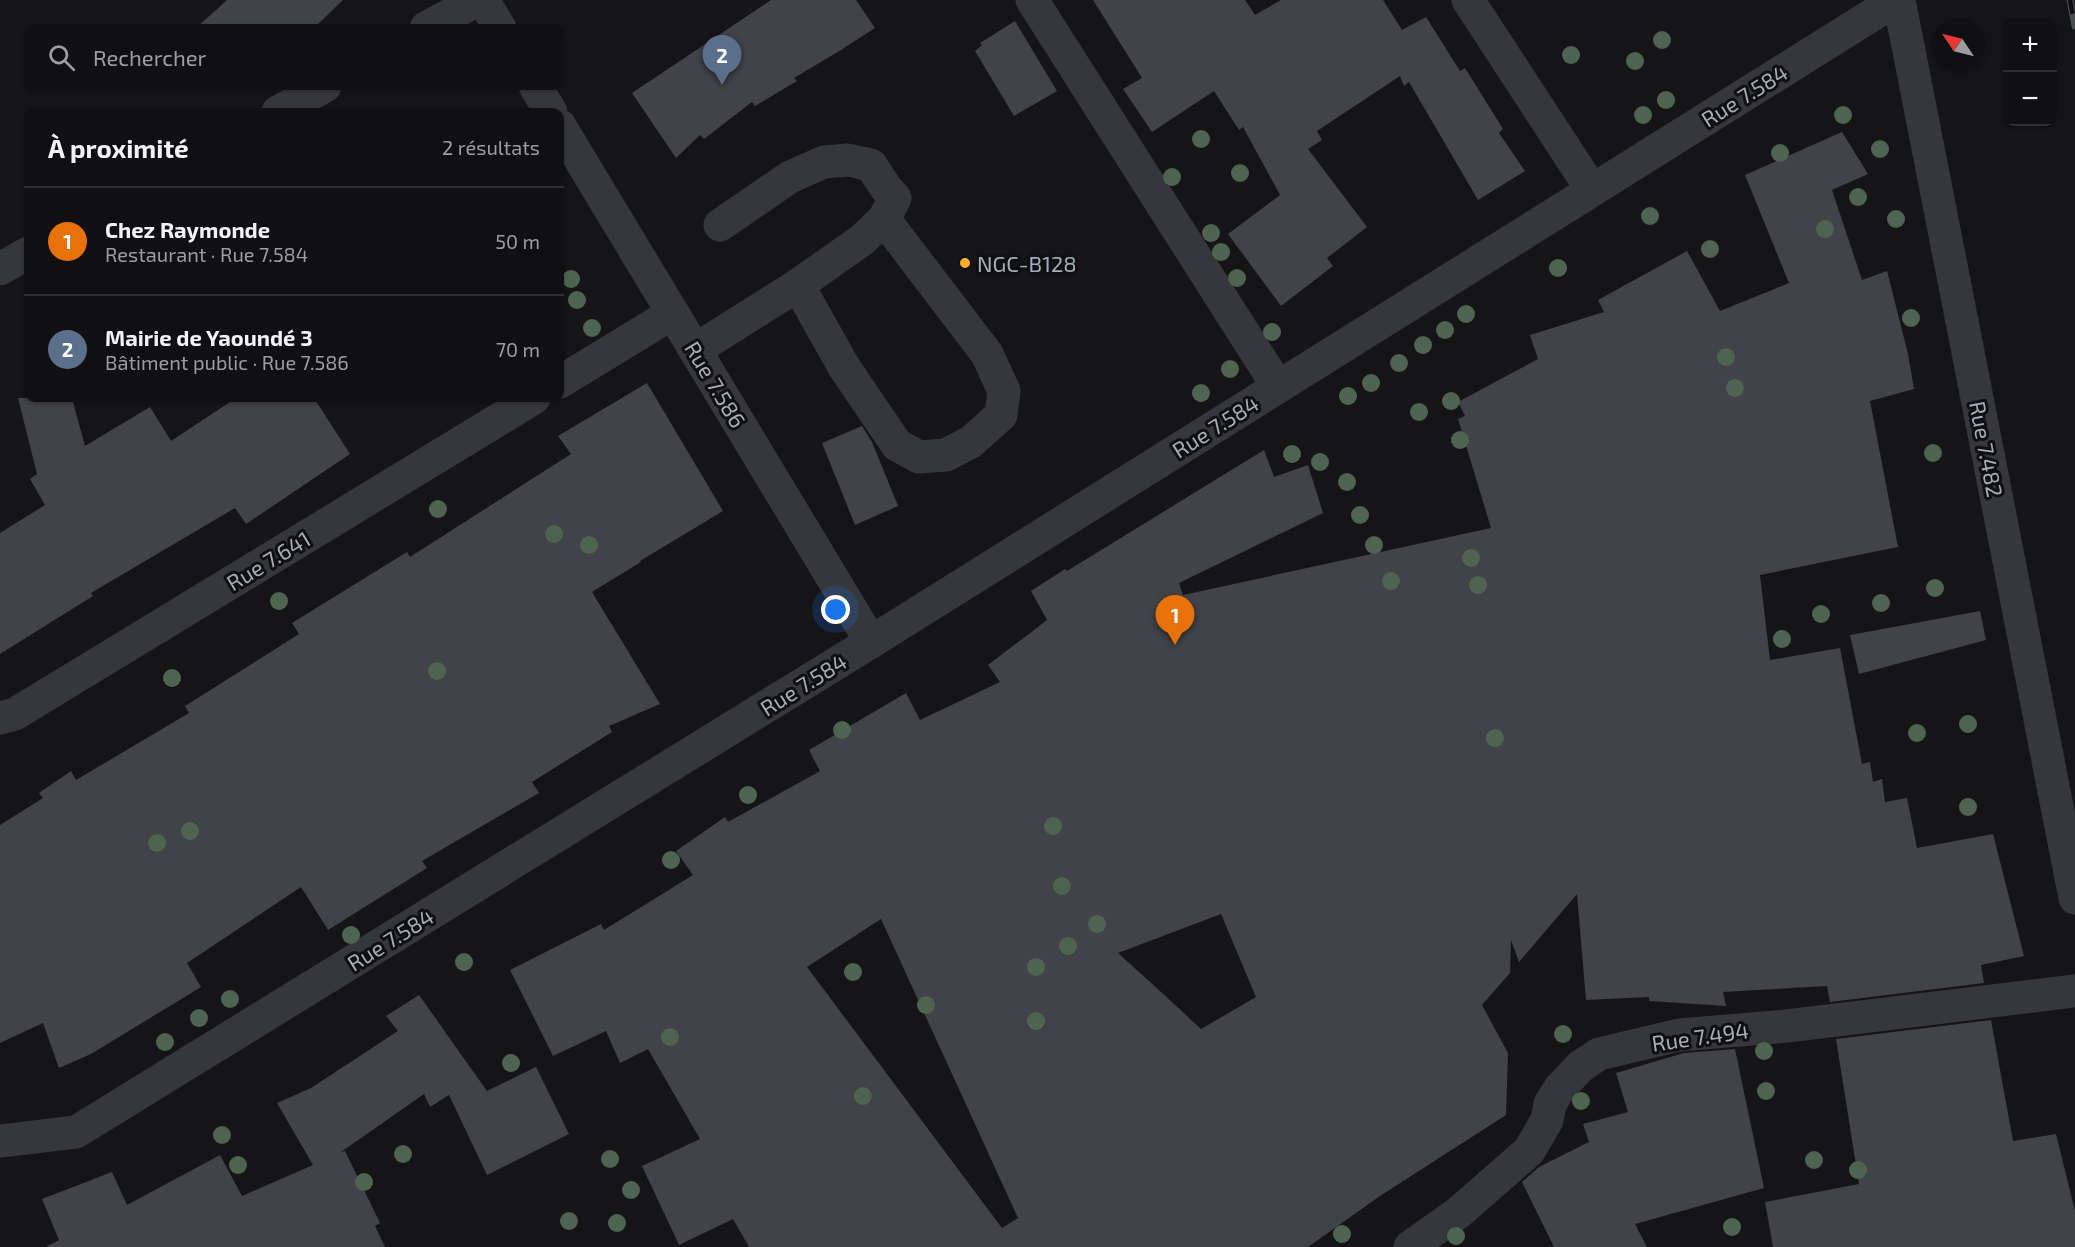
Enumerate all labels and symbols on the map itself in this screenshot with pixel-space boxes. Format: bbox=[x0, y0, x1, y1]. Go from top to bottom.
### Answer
north arrow bbox=[1931, 18, 1985, 72]
pin: 2 bbox=[702, 36, 742, 85]
street label: Rue 7.584 bbox=[1696, 58, 1792, 132]
place label: NGC-B128 bbox=[977, 250, 1077, 276]
marker: NGC-B128 bbox=[958, 256, 972, 270]
street label: Rue 7.586 bbox=[680, 336, 752, 432]
street label: Rue 7.584 bbox=[1167, 389, 1263, 463]
street label: Rue 7.482 bbox=[1965, 399, 2009, 499]
street label: Rue 7.641 bbox=[221, 525, 315, 595]
your location bbox=[821, 595, 850, 624]
pin: 1 bbox=[1156, 596, 1194, 645]
street label: Rue 7.584 bbox=[755, 647, 851, 721]
street label: Rue 7.584 bbox=[342, 902, 438, 976]
street label: Rue 7.494 bbox=[1650, 1016, 1750, 1056]

